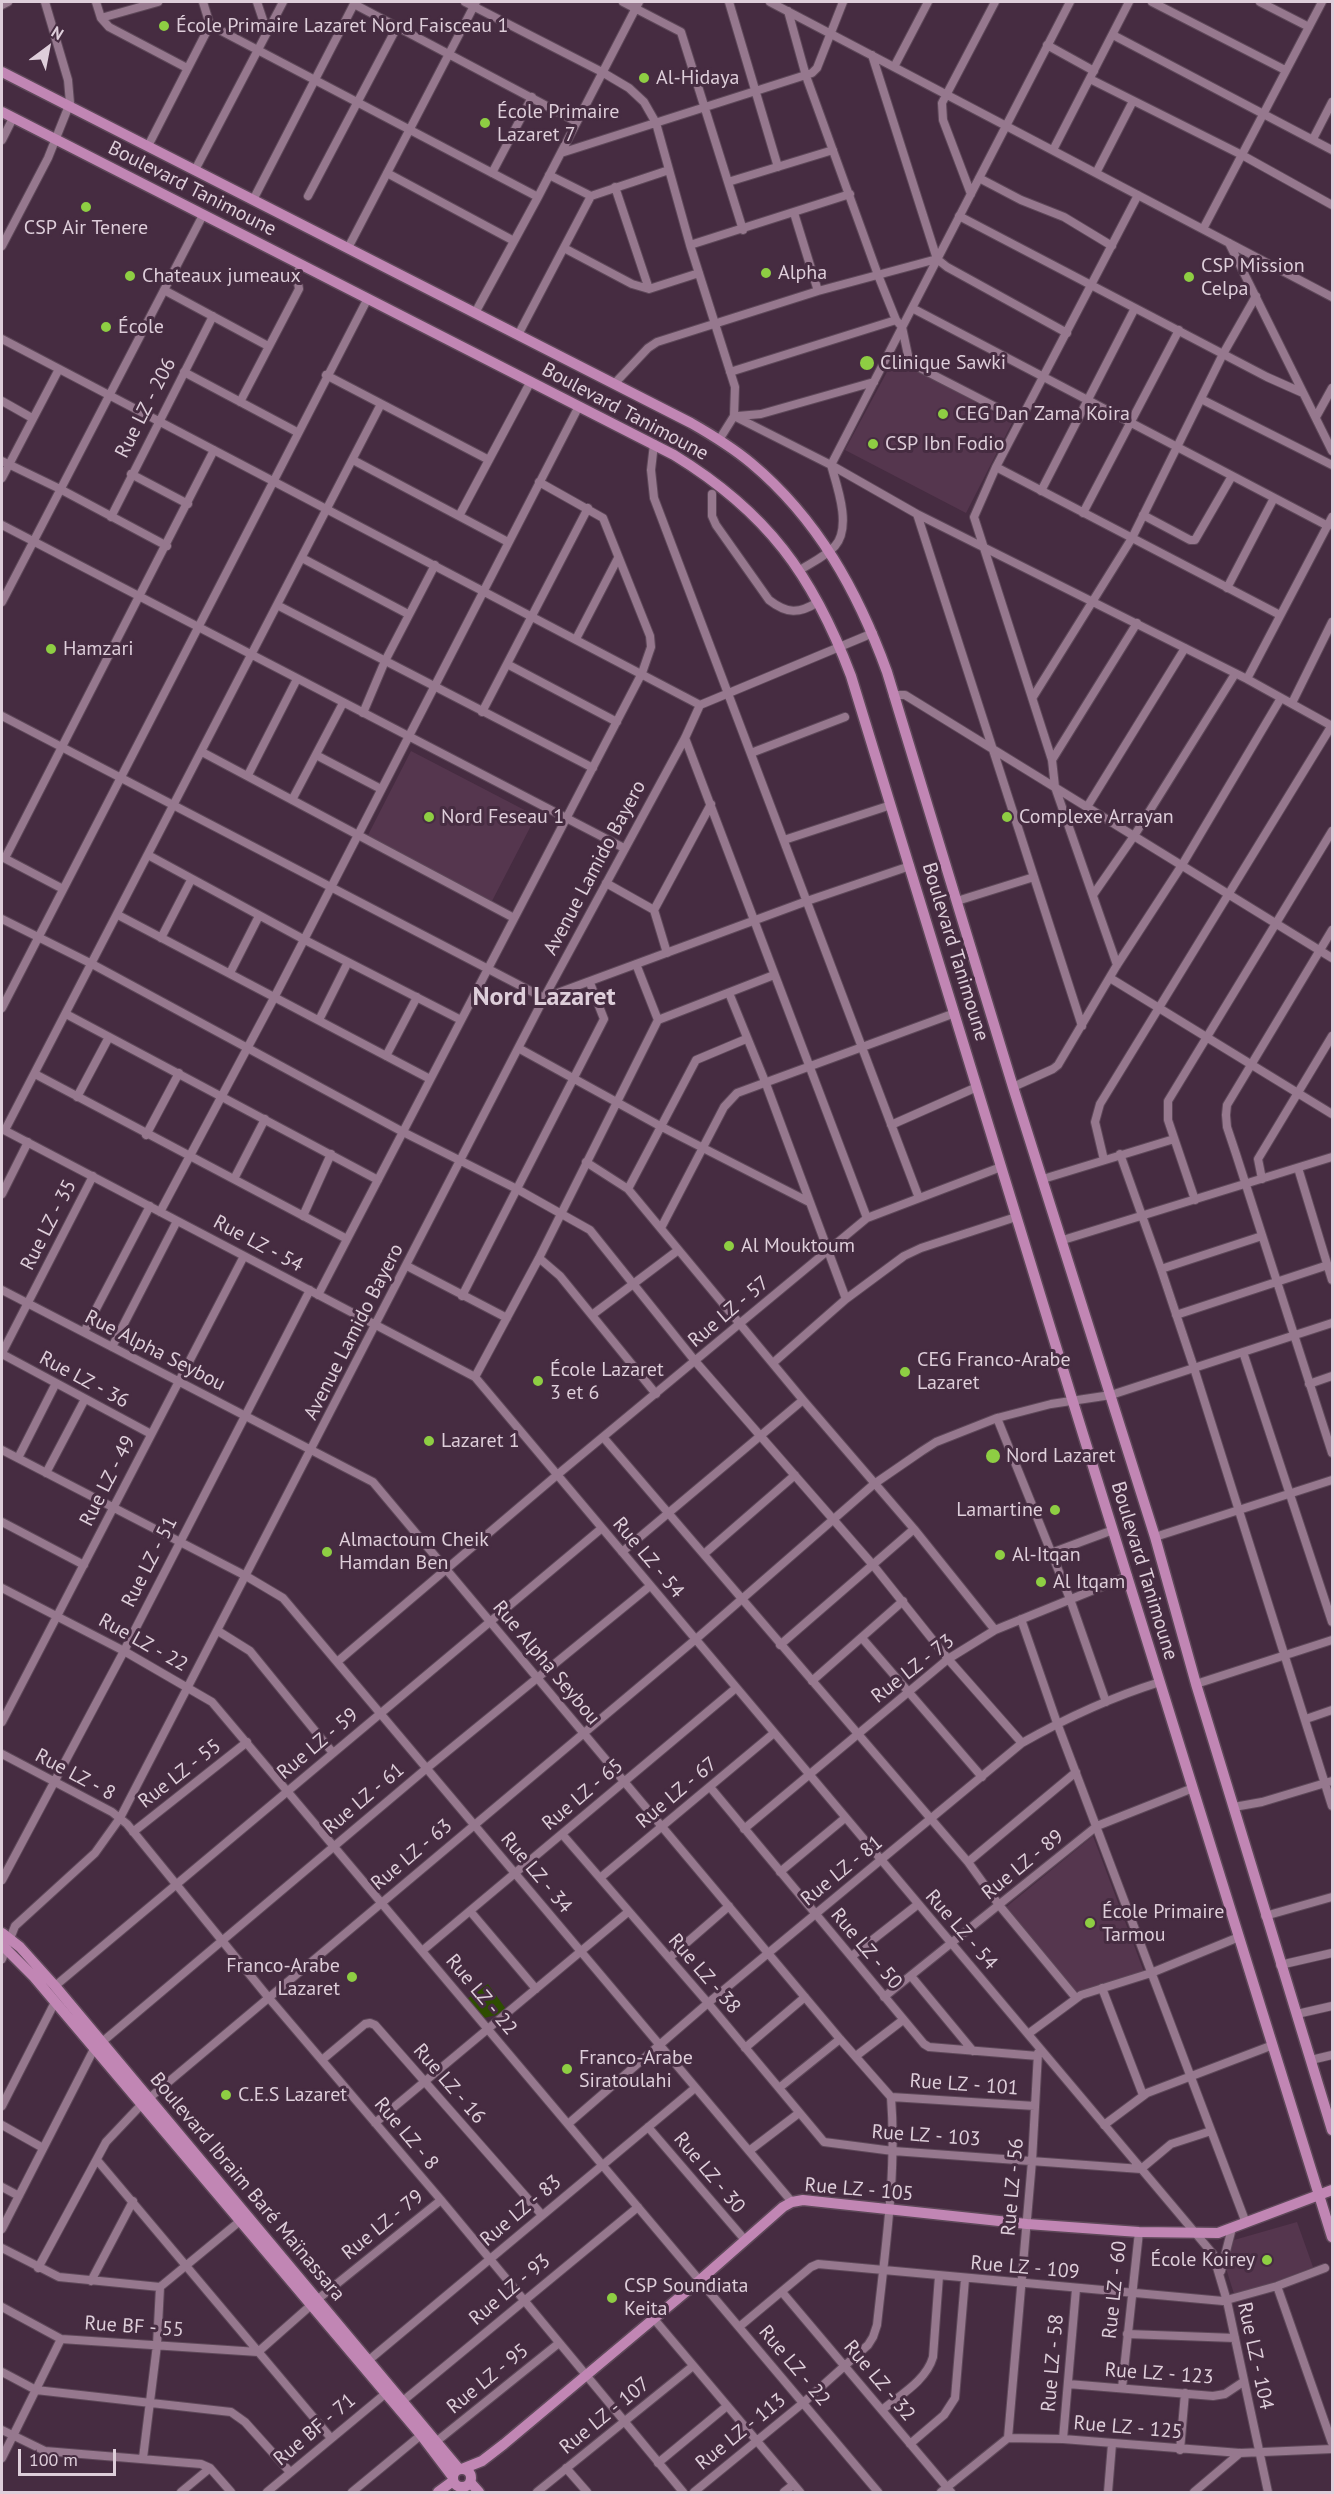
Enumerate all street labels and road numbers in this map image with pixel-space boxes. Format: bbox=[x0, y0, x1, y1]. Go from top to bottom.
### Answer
street label: Boulevard Tanimoune bbox=[104, 136, 280, 242]
street label: Rue LZ - 206 bbox=[111, 354, 181, 462]
street label: Boulevard Tanimoune bbox=[538, 358, 712, 466]
street label: Avenue Lamido Bayero bbox=[539, 777, 651, 959]
street label: Boulevard Tanimoune bbox=[916, 860, 994, 1044]
street label: Rue LZ - 35 bbox=[16, 1176, 82, 1274]
street label: Rue LZ - 54 bbox=[209, 1210, 307, 1278]
street label: Avenue Lamido Bayero bbox=[299, 1240, 409, 1424]
street label: Rue LZ - 57 bbox=[684, 1271, 774, 1353]
street label: Rue Alpha Seybou bbox=[81, 1305, 229, 1397]
street label: Rue LZ - 36 bbox=[35, 1346, 133, 1414]
street label: Rue LZ - 49 bbox=[75, 1432, 141, 1530]
street label: Boulevard Tanimoune bbox=[1105, 1479, 1183, 1663]
street label: Rue LZ - 51 bbox=[117, 1513, 183, 1611]
street label: Rue LZ - 54 bbox=[607, 1513, 689, 1603]
street label: Rue Alpha Seybou bbox=[487, 1596, 605, 1730]
street label: Rue LZ - 22 bbox=[94, 1609, 192, 1677]
street label: Rue LZ - 73 bbox=[867, 1629, 959, 1709]
street label: Rue LZ - 59 bbox=[273, 1703, 363, 1785]
street label: Rue LZ - 55 bbox=[134, 1734, 226, 1814]
street label: Rue LZ - 8 bbox=[31, 1744, 119, 1806]
street label: Rue LZ - 67 bbox=[632, 1752, 722, 1834]
street label: Rue LZ - 65 bbox=[538, 1754, 628, 1836]
street label: Rue LZ - 61 bbox=[319, 1758, 409, 1840]
street label: Rue LZ - 63 bbox=[367, 1814, 457, 1896]
street label: Rue LZ - 89 bbox=[977, 1825, 1069, 1905]
street label: Rue LZ - 34 bbox=[495, 1828, 577, 1918]
street label: Rue LZ - 81 bbox=[796, 1831, 888, 1911]
street label: Rue LZ - 54 bbox=[920, 1885, 1002, 1975]
street label: Rue LZ - 50 bbox=[825, 1904, 907, 1994]
street label: Rue LZ - 38 bbox=[663, 1929, 745, 2019]
street label: Rue LZ - 22 bbox=[440, 1950, 522, 2040]
street label: Rue LZ - 16 bbox=[408, 2039, 490, 2129]
street label: Boulevard Ibraim Baré Maïnassara bbox=[144, 2068, 350, 2306]
street label: Rue LZ - 101 bbox=[909, 2069, 1019, 2101]
street label: Rue LZ - 8 bbox=[369, 2093, 443, 2175]
street label: Rue LZ - 103 bbox=[871, 2120, 981, 2152]
street label: Rue LZ - 30 bbox=[668, 2128, 750, 2218]
street label: Rue LZ - 56 bbox=[997, 2137, 1029, 2237]
street label: Rue LZ - 83 bbox=[476, 2170, 566, 2252]
street label: Rue LZ - 105 bbox=[804, 2173, 914, 2207]
street label: Rue LZ - 79 bbox=[337, 2185, 429, 2265]
street label: Rue LZ - 60 bbox=[1098, 2240, 1132, 2340]
street label: Rue LZ - 93 bbox=[465, 2249, 555, 2331]
street label: Rue LZ - 109 bbox=[970, 2251, 1080, 2285]
street label: Rue LZ - 104 bbox=[1232, 2300, 1278, 2412]
street label: Rue BF - 55 bbox=[83, 2312, 185, 2342]
street label: Rue LZ - 58 bbox=[1037, 2313, 1069, 2413]
street label: Rue LZ - 22 bbox=[753, 2321, 835, 2411]
street label: Rue LZ - 32 bbox=[838, 2336, 920, 2426]
street label: Rue LZ - 95 bbox=[442, 2339, 534, 2419]
street label: Rue LZ - 123 bbox=[1104, 2358, 1214, 2390]
street label: Rue LZ - 107 bbox=[555, 2372, 655, 2460]
street label: Rue LZ - 113 bbox=[691, 2388, 791, 2476]
street label: Rue BF - 71 bbox=[269, 2389, 361, 2471]
street label: Rue LZ - 125 bbox=[1073, 2411, 1183, 2445]

